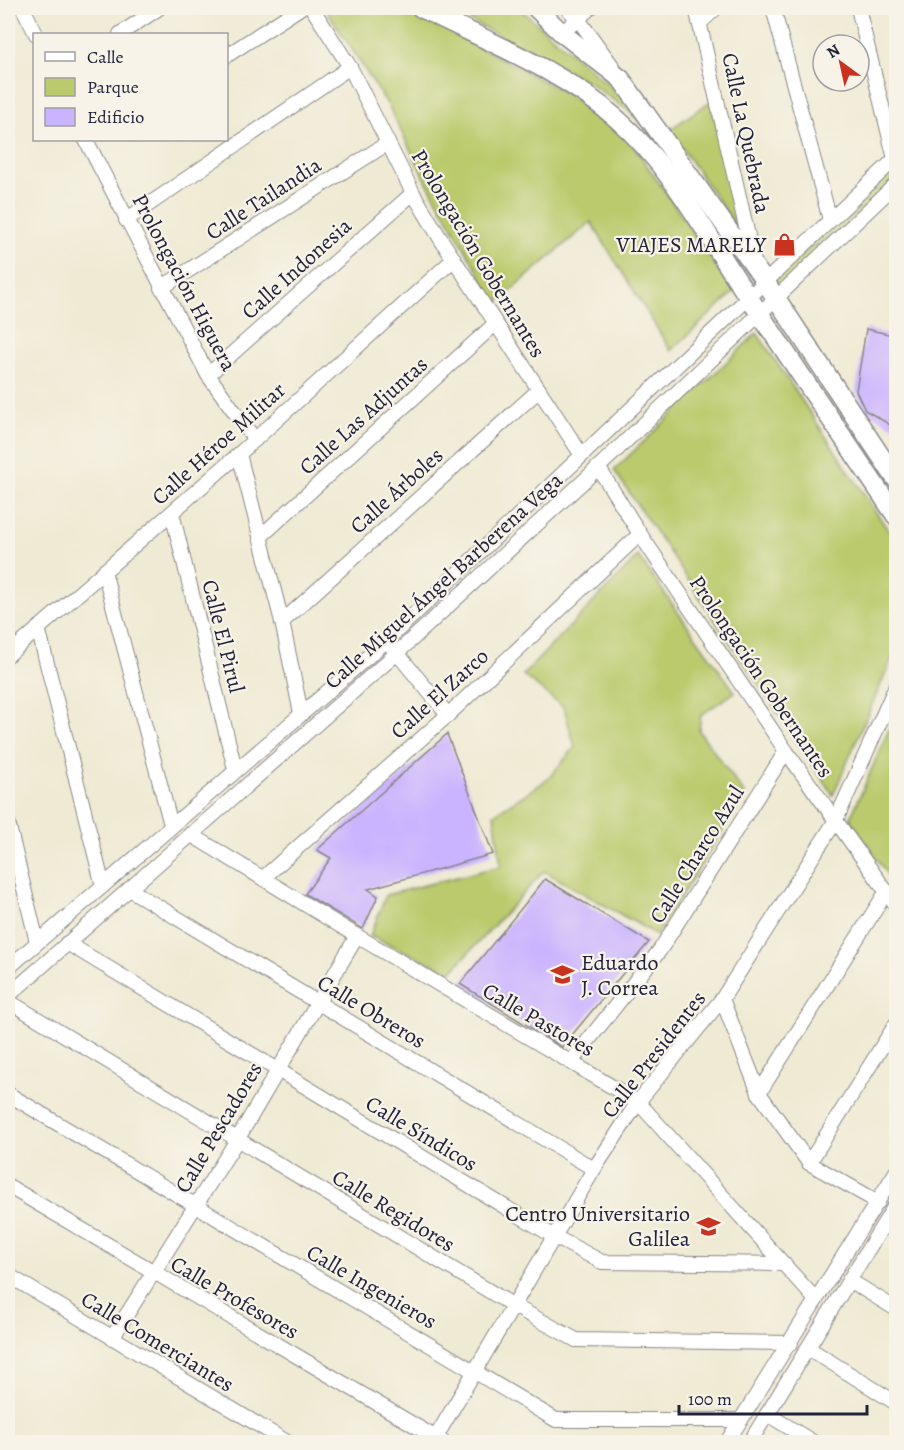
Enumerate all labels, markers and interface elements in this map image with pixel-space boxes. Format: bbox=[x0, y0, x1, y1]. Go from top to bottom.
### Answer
legend bbox=[33, 33, 228, 141]
north arrow bbox=[811, 33, 871, 93]
text: N bbox=[822, 39, 845, 64]
text: Calle bbox=[87, 45, 124, 69]
street label: Calle La Quebrada bbox=[714, 50, 778, 217]
text: Parque bbox=[87, 75, 139, 99]
text: Edificio bbox=[87, 105, 144, 129]
street label: Prolongación Gobernantes bbox=[404, 144, 552, 363]
street label: Calle Tailandia bbox=[200, 150, 328, 247]
street label: Prolongación Higuera bbox=[125, 188, 244, 377]
street label: Calle Indonesia bbox=[235, 211, 359, 326]
place label: VIAJES MARELY bbox=[615, 230, 767, 260]
shop icon: VIAJES MARELY bbox=[771, 231, 797, 257]
street label: Calle Las Adjuntas bbox=[293, 350, 435, 482]
street label: Calle Héroe Militar bbox=[145, 376, 292, 512]
street label: Calle Árboles bbox=[344, 441, 450, 541]
street label: Calle Miguel Ángel Barberena Vega bbox=[318, 465, 570, 696]
street label: Prolongación Gobernantes bbox=[682, 569, 840, 784]
street label: Calle El Pirul bbox=[195, 577, 252, 696]
street label: Calle El Zarco bbox=[384, 642, 495, 746]
street label: Calle Charco Azul bbox=[642, 780, 751, 929]
place label: Eduardo J. Correa bbox=[581, 948, 659, 1003]
school or university icon: Eduardo J. Correa bbox=[550, 962, 576, 988]
street label: Calle Obreros bbox=[312, 968, 431, 1056]
street label: Calle Pastores bbox=[477, 976, 600, 1064]
street label: Calle Presidentes bbox=[595, 985, 713, 1124]
street label: Calle Pescadores bbox=[168, 1056, 270, 1199]
street label: Calle Síndicos bbox=[360, 1089, 483, 1179]
street label: Calle Regidores bbox=[326, 1162, 460, 1259]
place label: Centro Universitario Galilea bbox=[505, 1199, 691, 1254]
school or university icon: Centro Universitario Galilea bbox=[695, 1213, 721, 1239]
street label: Calle Ingenieros bbox=[301, 1237, 442, 1336]
street label: Calle Profesores bbox=[165, 1249, 304, 1347]
street label: Calle Comerciantes bbox=[75, 1284, 240, 1399]
scale bar bbox=[679, 1378, 866, 1416]
text: 100 m bbox=[688, 1387, 732, 1411]

